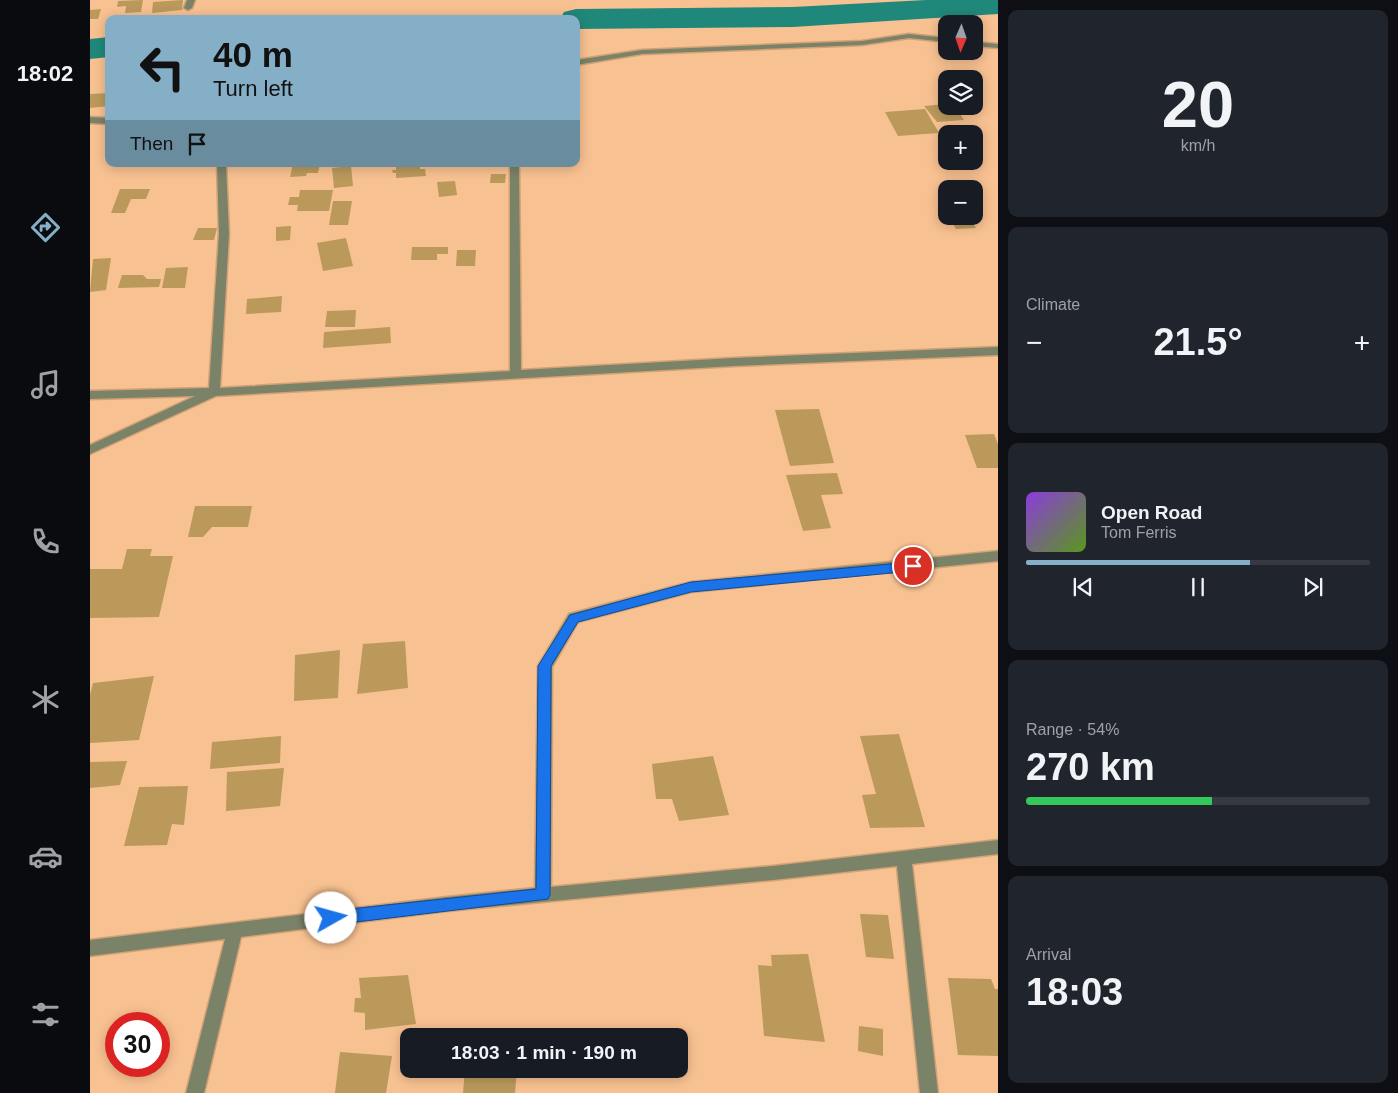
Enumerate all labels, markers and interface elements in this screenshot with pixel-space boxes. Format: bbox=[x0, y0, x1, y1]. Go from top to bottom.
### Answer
north arrow bbox=[938, 15, 982, 60]
map controls bbox=[938, 15, 983, 225]
icon: left bbox=[130, 35, 195, 100]
text: 40 m bbox=[213, 35, 293, 74]
text: 18:02 bbox=[17, 61, 73, 86]
text: 20 bbox=[1162, 68, 1234, 141]
button: layers bbox=[938, 70, 983, 115]
text: Turn left bbox=[213, 76, 293, 101]
button: + bbox=[938, 125, 983, 170]
icon: arrive bbox=[183, 130, 211, 158]
text: Then bbox=[130, 133, 173, 154]
text: km/h bbox=[1181, 137, 1215, 154]
button: − bbox=[938, 180, 983, 225]
icon: directions bbox=[28, 210, 63, 245]
text: Climate bbox=[1026, 296, 1080, 313]
text: 21.5° bbox=[1153, 321, 1243, 363]
text: − bbox=[1026, 327, 1042, 358]
text: + bbox=[1354, 327, 1370, 358]
icon: music bbox=[28, 367, 63, 402]
text: Open Road bbox=[1101, 502, 1202, 523]
icon: phone bbox=[28, 524, 63, 559]
text: Tom Ferris bbox=[1101, 524, 1177, 541]
pin bbox=[892, 545, 934, 587]
icon: arrive bbox=[899, 552, 927, 580]
icon: previous bbox=[1069, 573, 1097, 601]
icon: pause bbox=[1184, 573, 1212, 601]
icon: next bbox=[1299, 573, 1327, 601]
icon: climate bbox=[28, 682, 63, 717]
text: Range · 54% bbox=[1026, 721, 1119, 738]
text: 270 km bbox=[1026, 746, 1155, 788]
icon: car bbox=[28, 839, 63, 874]
position arrow bbox=[304, 891, 356, 943]
text: Arrival bbox=[1026, 946, 1071, 963]
text: 18:03 bbox=[1026, 971, 1123, 1013]
icon: filters bbox=[28, 997, 63, 1032]
speed limit sign: 30 bbox=[105, 1012, 170, 1077]
text: 18:03 · 1 min · 190 m bbox=[451, 1042, 637, 1063]

